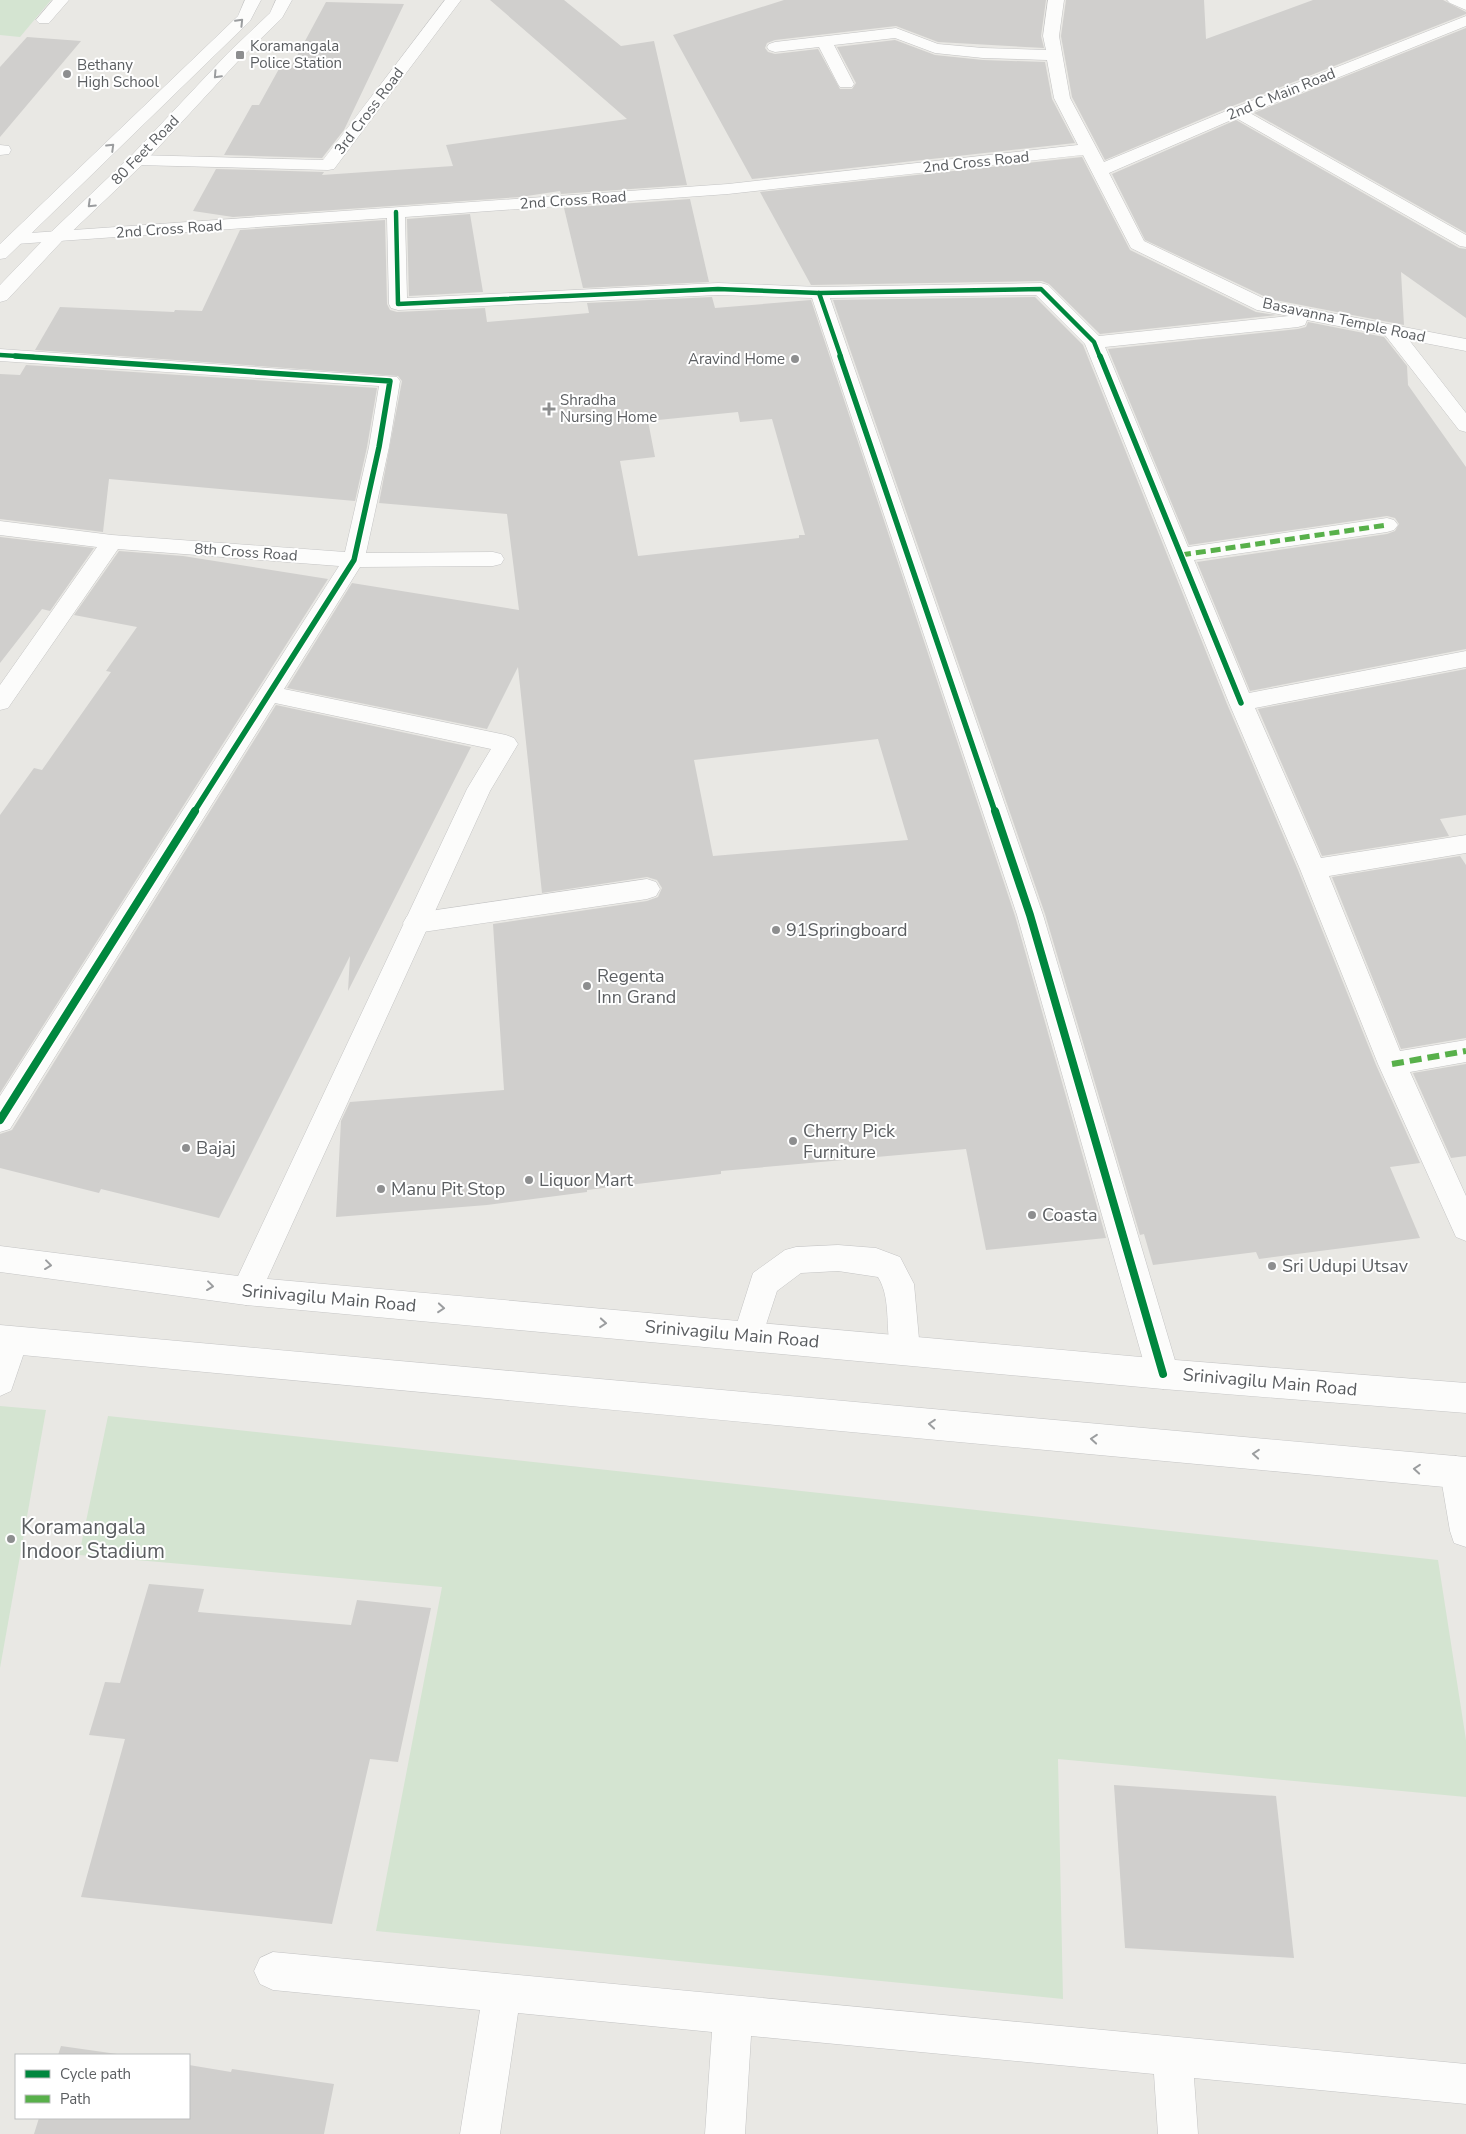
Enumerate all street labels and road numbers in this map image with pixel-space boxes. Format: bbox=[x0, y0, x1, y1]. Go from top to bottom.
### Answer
street label: 2nd C Main Road bbox=[1224, 63, 1338, 125]
street label: 3rd Cross Road bbox=[330, 64, 408, 158]
street label: 80 Feet Road bbox=[107, 111, 183, 189]
street label: 2nd Cross Road bbox=[922, 146, 1030, 178]
street label: 2nd Cross Road bbox=[519, 186, 627, 214]
street label: 2nd Cross Road bbox=[115, 215, 223, 243]
street label: Basavanna Temple Road bbox=[1261, 293, 1427, 347]
street label: 8th Cross Road bbox=[194, 538, 298, 566]
street label: Srinivagilu Main Road bbox=[241, 1278, 417, 1318]
street label: Srinivagilu Main Road bbox=[644, 1314, 820, 1354]
street label: Srinivagilu Main Road bbox=[1182, 1362, 1358, 1402]

